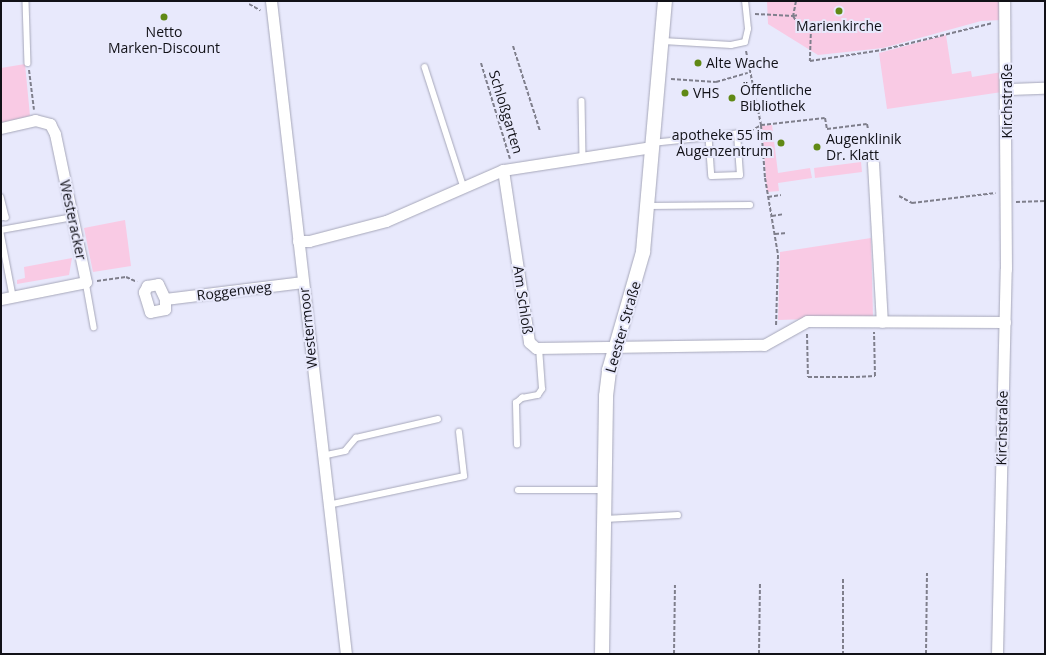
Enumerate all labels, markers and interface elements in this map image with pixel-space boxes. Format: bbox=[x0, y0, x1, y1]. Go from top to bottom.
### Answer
marker: Marienkirche bbox=[834, 6, 844, 16]
marker: Netto Marken-Discount bbox=[159, 12, 169, 22]
place label: Marienkirche bbox=[796, 18, 882, 34]
place label: Netto Marken-Discount bbox=[108, 24, 220, 56]
place label: Alte Wache bbox=[706, 55, 779, 71]
marker: Alte Wache bbox=[693, 58, 703, 68]
street label: Kirchstraße bbox=[999, 64, 1015, 138]
street label: Schloßgarten bbox=[485, 68, 527, 156]
place label: Öffentliche Bibliothek bbox=[740, 82, 812, 114]
place label: VHS bbox=[693, 85, 719, 101]
marker: VHS bbox=[680, 88, 690, 98]
marker: Öffentliche Bibliothek bbox=[727, 93, 737, 103]
place label: apotheke 55 im Augenzentrum bbox=[672, 127, 773, 160]
place label: Augenklinik Dr. Klatt bbox=[826, 131, 901, 164]
marker: apotheke 55 im Augenzentrum bbox=[776, 138, 786, 148]
marker: Augenklinik Dr. Klatt bbox=[811, 141, 823, 153]
street label: Westeracker bbox=[56, 178, 90, 262]
street label: Am Schloß bbox=[510, 265, 536, 335]
street label: Roggenweg bbox=[196, 278, 272, 304]
street label: Leester Straße bbox=[602, 279, 644, 375]
street label: Westermoor bbox=[295, 287, 321, 369]
street label: Kirchstraße bbox=[993, 390, 1011, 466]

